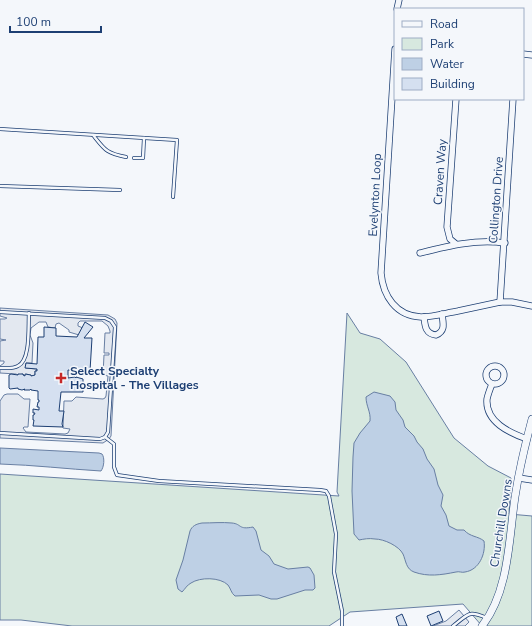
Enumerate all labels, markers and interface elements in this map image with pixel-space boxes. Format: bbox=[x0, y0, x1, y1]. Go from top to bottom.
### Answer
scale bar bbox=[10, 8, 101, 34]
legend bbox=[394, 8, 524, 100]
text: 100 m bbox=[16, 14, 51, 30]
text: Road bbox=[430, 16, 458, 32]
text: Park bbox=[430, 36, 455, 52]
text: Water bbox=[430, 56, 464, 72]
text: Building bbox=[430, 76, 475, 92]
street label: Craven Way bbox=[430, 138, 450, 205]
street label: Evelynton Loop bbox=[365, 153, 385, 237]
street label: Collington Drive bbox=[485, 156, 507, 244]
place label: Select Specialty Hospital - The Villages bbox=[70, 363, 199, 393]
marker: Select Specialty Hospital - The Villages bbox=[55, 372, 67, 384]
street label: Churchill Downs bbox=[486, 477, 516, 568]

